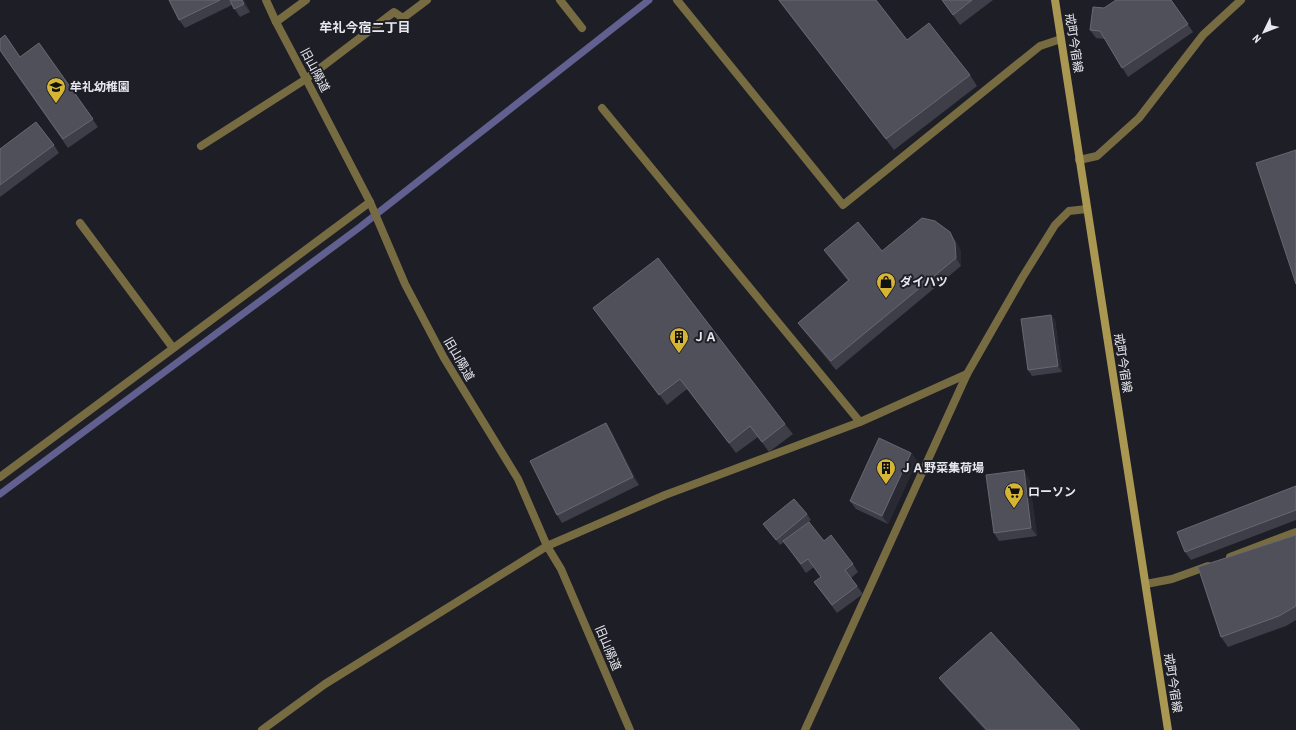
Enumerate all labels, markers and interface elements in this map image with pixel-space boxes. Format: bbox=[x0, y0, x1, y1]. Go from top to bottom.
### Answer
street label: 戒町今宿線 bbox=[1061, 12, 1087, 74]
north arrow bbox=[1244, 12, 1284, 52]
district label: 牟礼今宿二丁目 bbox=[319, 19, 411, 36]
text: N bbox=[1249, 32, 1264, 46]
street label: 旧山陽道 bbox=[297, 45, 333, 95]
school or university icon: 牟礼幼稚園 bbox=[45, 76, 67, 104]
place label: 牟礼幼稚園 bbox=[70, 79, 130, 95]
shop icon: ダイハツ bbox=[875, 271, 897, 299]
place label: ダイハツ bbox=[900, 274, 948, 290]
building icon: ＪＡ bbox=[668, 326, 690, 354]
place label: ＪＡ bbox=[693, 329, 717, 345]
street label: 戒町今宿線 bbox=[1110, 332, 1136, 394]
street label: 旧山陽道 bbox=[440, 334, 478, 384]
building icon: ＪＡ野菜集荷場 bbox=[875, 457, 897, 485]
place label: ＪＡ野菜集荷場 bbox=[900, 460, 984, 476]
supermarket icon: ローソン bbox=[1003, 481, 1025, 509]
place label: ローソン bbox=[1028, 484, 1076, 500]
street label: 旧山陽道 bbox=[591, 623, 625, 673]
street label: 戒町今宿線 bbox=[1160, 652, 1186, 714]

